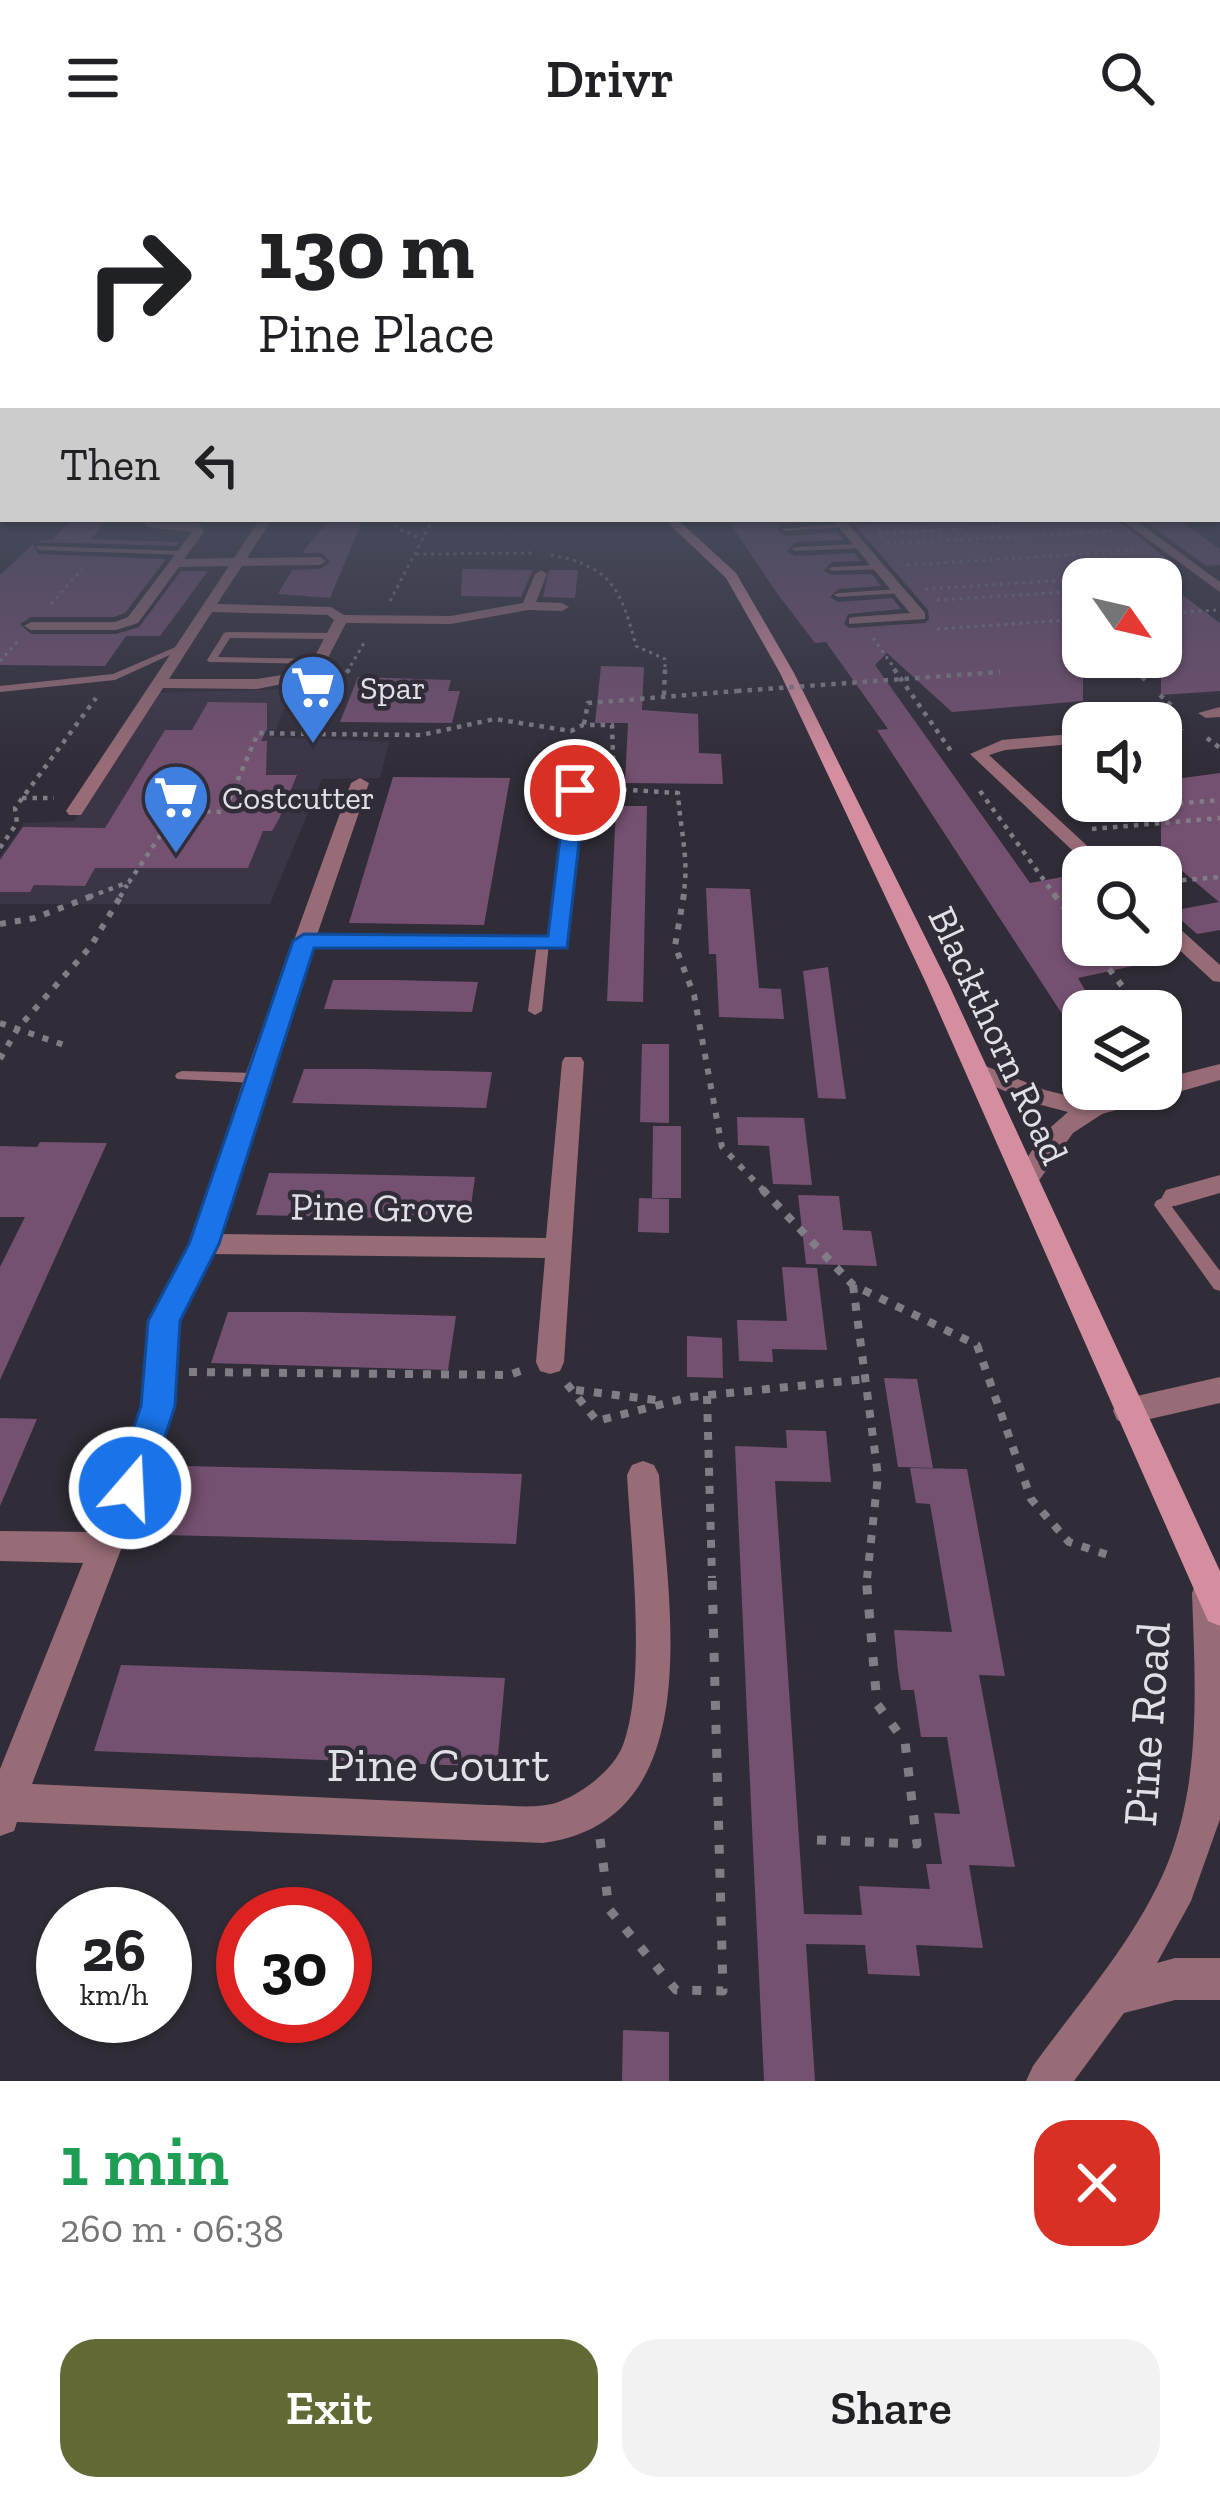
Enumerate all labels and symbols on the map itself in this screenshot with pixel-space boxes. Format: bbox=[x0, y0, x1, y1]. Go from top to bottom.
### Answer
north arrow bbox=[1062, 558, 1182, 678]
supermarket icon: Spar bbox=[278, 652, 348, 746]
place label: Spar bbox=[360, 668, 426, 707]
pin bbox=[524, 739, 626, 841]
supermarket icon: Costcutter bbox=[141, 762, 211, 856]
place label: Costcutter bbox=[222, 778, 375, 817]
street label: Blackthorn Road bbox=[918, 899, 1079, 1171]
street label: Pine Grove bbox=[290, 1182, 474, 1233]
position arrow bbox=[67, 1425, 193, 1551]
street label: Pine Road bbox=[1111, 1620, 1182, 1828]
street label: Pine Court bbox=[327, 1736, 549, 1793]
speed limit sign: 30 bbox=[216, 1887, 372, 2043]

